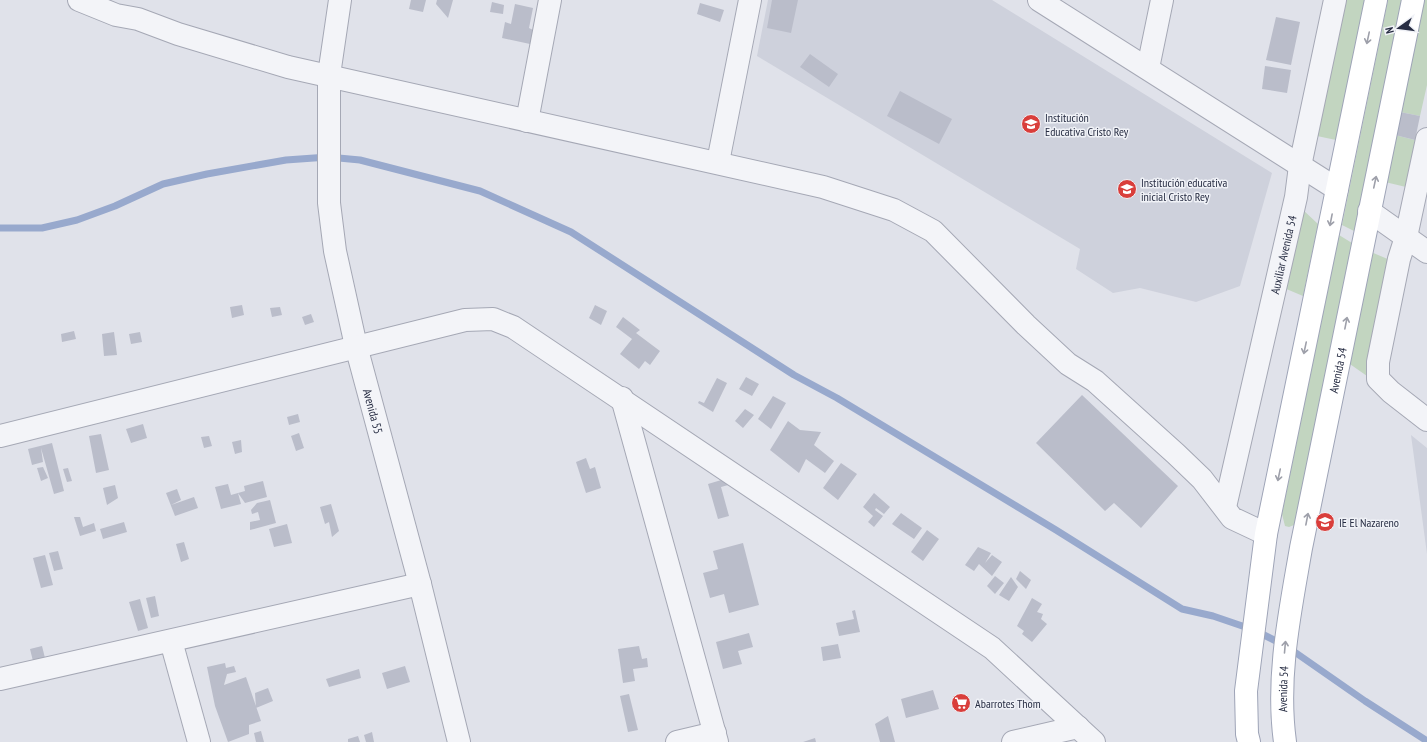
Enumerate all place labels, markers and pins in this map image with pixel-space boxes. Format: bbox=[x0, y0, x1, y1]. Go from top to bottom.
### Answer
place label: Institución Educativa Cristo Rey bbox=[1045, 110, 1129, 139]
school or university icon: Institución Educativa Cristo Rey bbox=[1020, 113, 1042, 135]
place label: Institución educativa inicial Cristo Rey bbox=[1141, 175, 1227, 204]
school or university icon: Institución educativa inicial Cristo Rey bbox=[1116, 178, 1138, 200]
school or university icon: IE El Nazareno bbox=[1314, 511, 1336, 533]
place label: IE El Nazareno bbox=[1339, 515, 1399, 530]
supermarket icon: Abarrotes Thom bbox=[950, 692, 972, 714]
place label: Abarrotes Thom bbox=[975, 696, 1041, 711]

